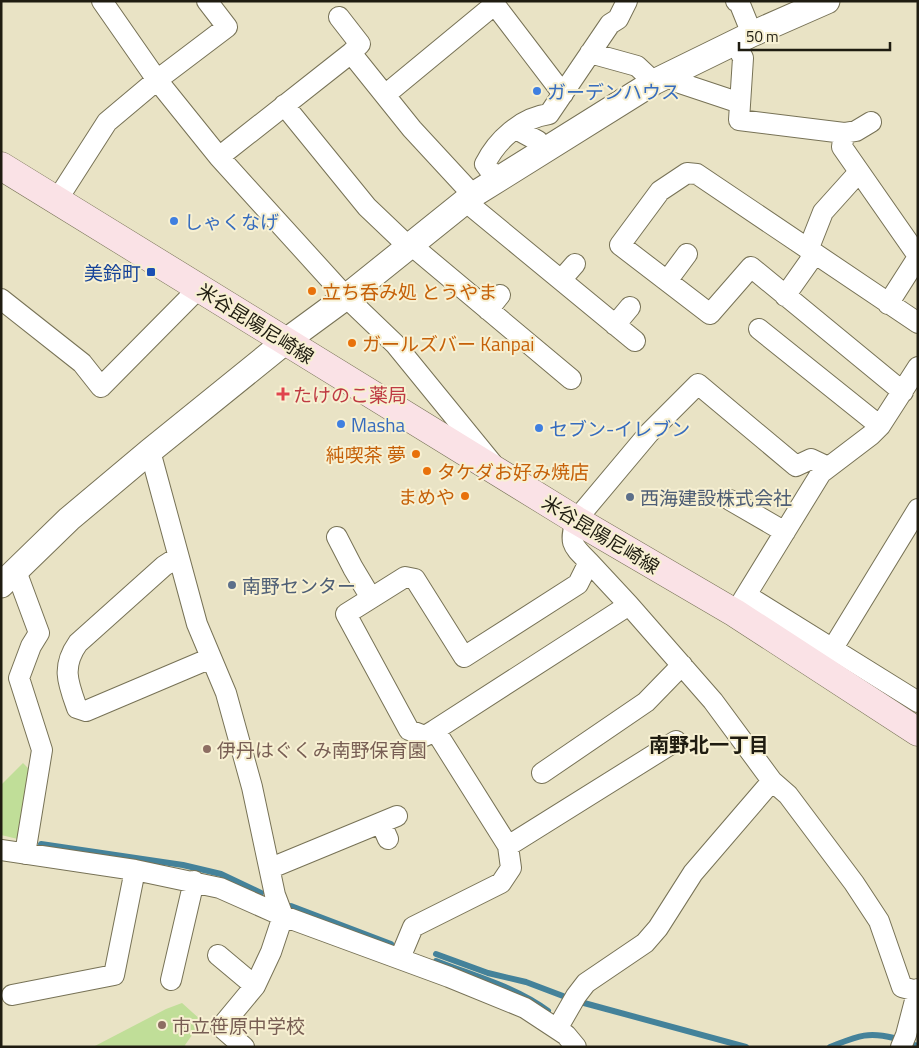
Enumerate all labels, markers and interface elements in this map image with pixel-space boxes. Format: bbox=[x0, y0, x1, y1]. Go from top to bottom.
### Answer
scale bar bbox=[739, 20, 890, 52]
text: 50 m bbox=[746, 25, 779, 48]
place label: ガーデンハウス bbox=[547, 77, 680, 106]
marker: ガーデンハウス bbox=[531, 85, 543, 97]
place label: しゃくなげ bbox=[184, 207, 279, 236]
marker: しゃくなげ bbox=[168, 215, 180, 227]
place label: 美鈴町 bbox=[84, 258, 141, 287]
marker: 美鈴町 bbox=[145, 266, 157, 278]
street label: 米谷昆陽尼崎線 bbox=[192, 275, 320, 371]
place label: 立ち呑み処 とうやま bbox=[322, 277, 497, 306]
marker: 立ち呑み処 とうやま bbox=[306, 285, 318, 297]
place label: ガールズバー Kanpai bbox=[362, 329, 534, 358]
marker: ガールズバー Kanpai bbox=[346, 337, 358, 349]
place label: たけのこ薬局 bbox=[293, 380, 407, 409]
marker: たけのこ薬局 bbox=[277, 388, 289, 400]
place label: Masha bbox=[351, 410, 406, 439]
place label: セブン-イレブン bbox=[549, 414, 690, 443]
marker: Masha bbox=[335, 418, 347, 430]
marker: セブン-イレブン bbox=[533, 422, 545, 434]
place label: 純喫茶 夢 bbox=[326, 440, 406, 469]
marker: 純喫茶 夢 bbox=[410, 448, 422, 460]
place label: タケダお好み焼店 bbox=[437, 457, 589, 486]
marker: タケダお好み焼店 bbox=[421, 465, 433, 477]
place label: まめや bbox=[398, 482, 455, 511]
place label: 西海建設株式会社 bbox=[640, 483, 792, 512]
street label: 米谷昆陽尼崎線 bbox=[537, 487, 665, 581]
marker: まめや bbox=[459, 490, 471, 502]
marker: 西海建設株式会社 bbox=[624, 491, 636, 503]
place label: 南野センター bbox=[242, 571, 356, 600]
marker: 南野センター bbox=[226, 579, 238, 591]
district label: 南野北一丁目 bbox=[649, 729, 769, 760]
place label: 伊丹はぐくみ南野保育園 bbox=[217, 735, 427, 764]
marker: 伊丹はぐくみ南野保育園 bbox=[201, 743, 213, 755]
place label: 市立笹原中学校 bbox=[172, 1011, 305, 1040]
marker: 市立笹原中学校 bbox=[156, 1019, 168, 1031]

